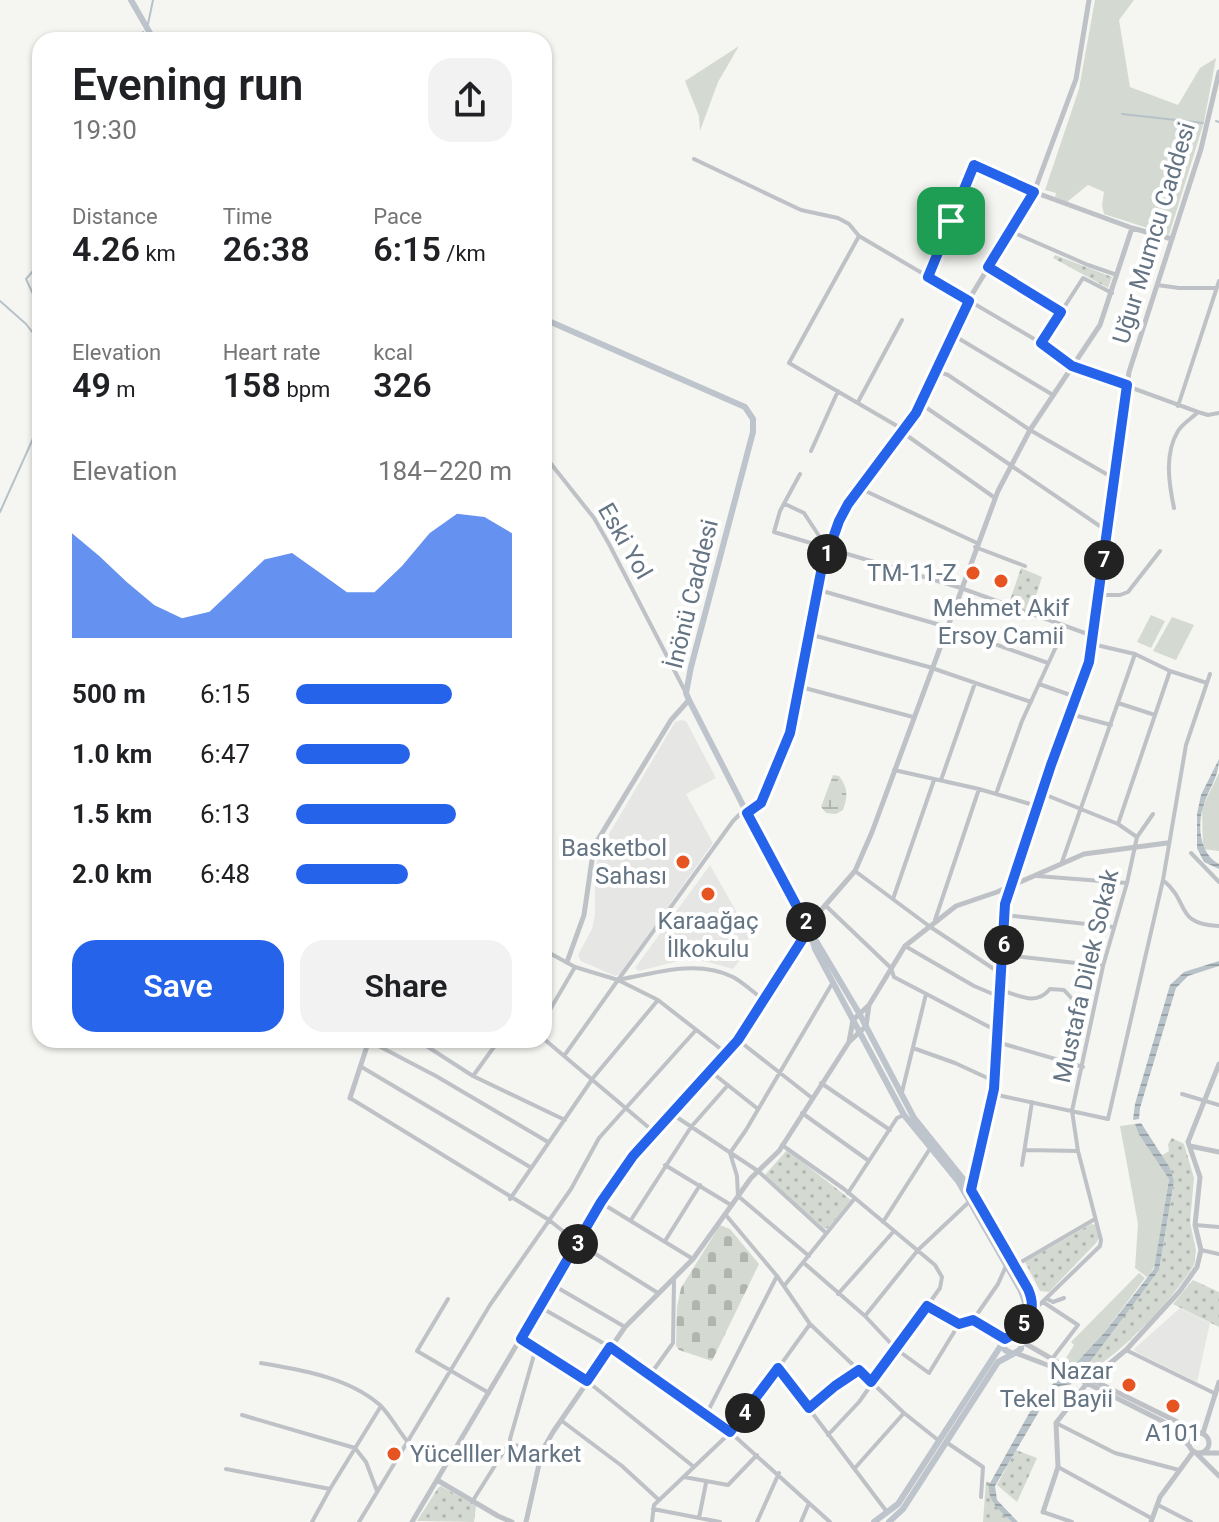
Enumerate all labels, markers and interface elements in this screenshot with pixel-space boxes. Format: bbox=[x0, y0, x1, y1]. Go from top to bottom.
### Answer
button: share bbox=[428, 58, 512, 142]
text: Evening run bbox=[72, 59, 303, 111]
text: 19:30 bbox=[72, 115, 137, 145]
street label: Uğur Mumcu Caddesi bbox=[1107, 119, 1201, 347]
pin bbox=[917, 187, 985, 255]
icon: arrive bbox=[929, 199, 973, 243]
text: Distance bbox=[72, 204, 158, 229]
text: Time bbox=[223, 204, 272, 229]
text: Pace bbox=[373, 204, 422, 229]
text: 4.26 bbox=[72, 229, 140, 269]
text: 26:38 bbox=[223, 229, 310, 269]
text: 6:15 bbox=[373, 229, 441, 269]
text: km bbox=[140, 241, 176, 266]
text: /km bbox=[441, 241, 486, 266]
text: Elevation bbox=[72, 340, 161, 365]
text: Heart rate bbox=[223, 340, 321, 365]
text: kcal bbox=[373, 340, 413, 365]
text: 49 bbox=[72, 365, 111, 405]
text: 158 bbox=[223, 365, 281, 405]
text: 326 bbox=[373, 365, 432, 405]
text: m bbox=[111, 377, 136, 402]
text: bpm bbox=[281, 377, 330, 402]
text: Elevation bbox=[72, 456, 177, 486]
text: 184–220 m bbox=[378, 456, 512, 486]
street label: Eski Yol bbox=[592, 498, 658, 584]
street label: İnönü Caddesi bbox=[660, 517, 724, 671]
pin: 1 bbox=[807, 534, 847, 574]
pin: 7 bbox=[1084, 540, 1124, 580]
text: 1 bbox=[821, 541, 833, 566]
text: 7 bbox=[1098, 547, 1110, 572]
place label: TM-11-Z bbox=[867, 559, 957, 587]
marker: TM-11-Z bbox=[964, 564, 982, 582]
marker: Mehmet Akif Ersoy Camii bbox=[992, 572, 1010, 590]
place label: Mehmet Akif Ersoy Camii bbox=[933, 594, 1070, 650]
text: 500 m bbox=[72, 679, 146, 709]
text: 6:15 bbox=[200, 679, 250, 709]
text: 1.0 km bbox=[72, 739, 152, 769]
text: 6:47 bbox=[200, 739, 250, 769]
text: 1.5 km bbox=[72, 799, 152, 829]
text: 6:13 bbox=[200, 799, 250, 829]
place label: Basketbol Sahası bbox=[561, 834, 667, 890]
marker: Basketbol Sahası bbox=[674, 853, 692, 871]
text: 2.0 km bbox=[72, 859, 152, 889]
text: 6:48 bbox=[200, 859, 250, 889]
street label: Mustafa Dilek Sokak bbox=[1048, 866, 1124, 1086]
marker: Karaağaç İlkokulu bbox=[699, 885, 717, 903]
pin: 2 bbox=[786, 902, 826, 942]
place label: Karaağaç İlkokulu bbox=[658, 907, 758, 963]
text: 2 bbox=[800, 909, 812, 934]
pin: 6 bbox=[984, 925, 1024, 965]
text: 6 bbox=[998, 932, 1010, 957]
button: Save bbox=[72, 940, 284, 1032]
button: Share bbox=[300, 940, 512, 1032]
pin: 3 bbox=[558, 1224, 598, 1264]
text: 3 bbox=[572, 1231, 584, 1256]
pin: 5 bbox=[1004, 1304, 1044, 1344]
text: 5 bbox=[1018, 1311, 1030, 1336]
place label: Nazar Tekel Bayii bbox=[1000, 1357, 1113, 1413]
marker: Nazar Tekel Bayii bbox=[1120, 1376, 1138, 1394]
pin: 4 bbox=[725, 1393, 765, 1433]
marker: A101 bbox=[1164, 1397, 1182, 1415]
text: 4 bbox=[739, 1400, 751, 1425]
place label: A101 bbox=[1145, 1419, 1201, 1447]
place label: Yücelller Market bbox=[410, 1440, 582, 1468]
marker: Yücelller Market bbox=[385, 1445, 403, 1463]

